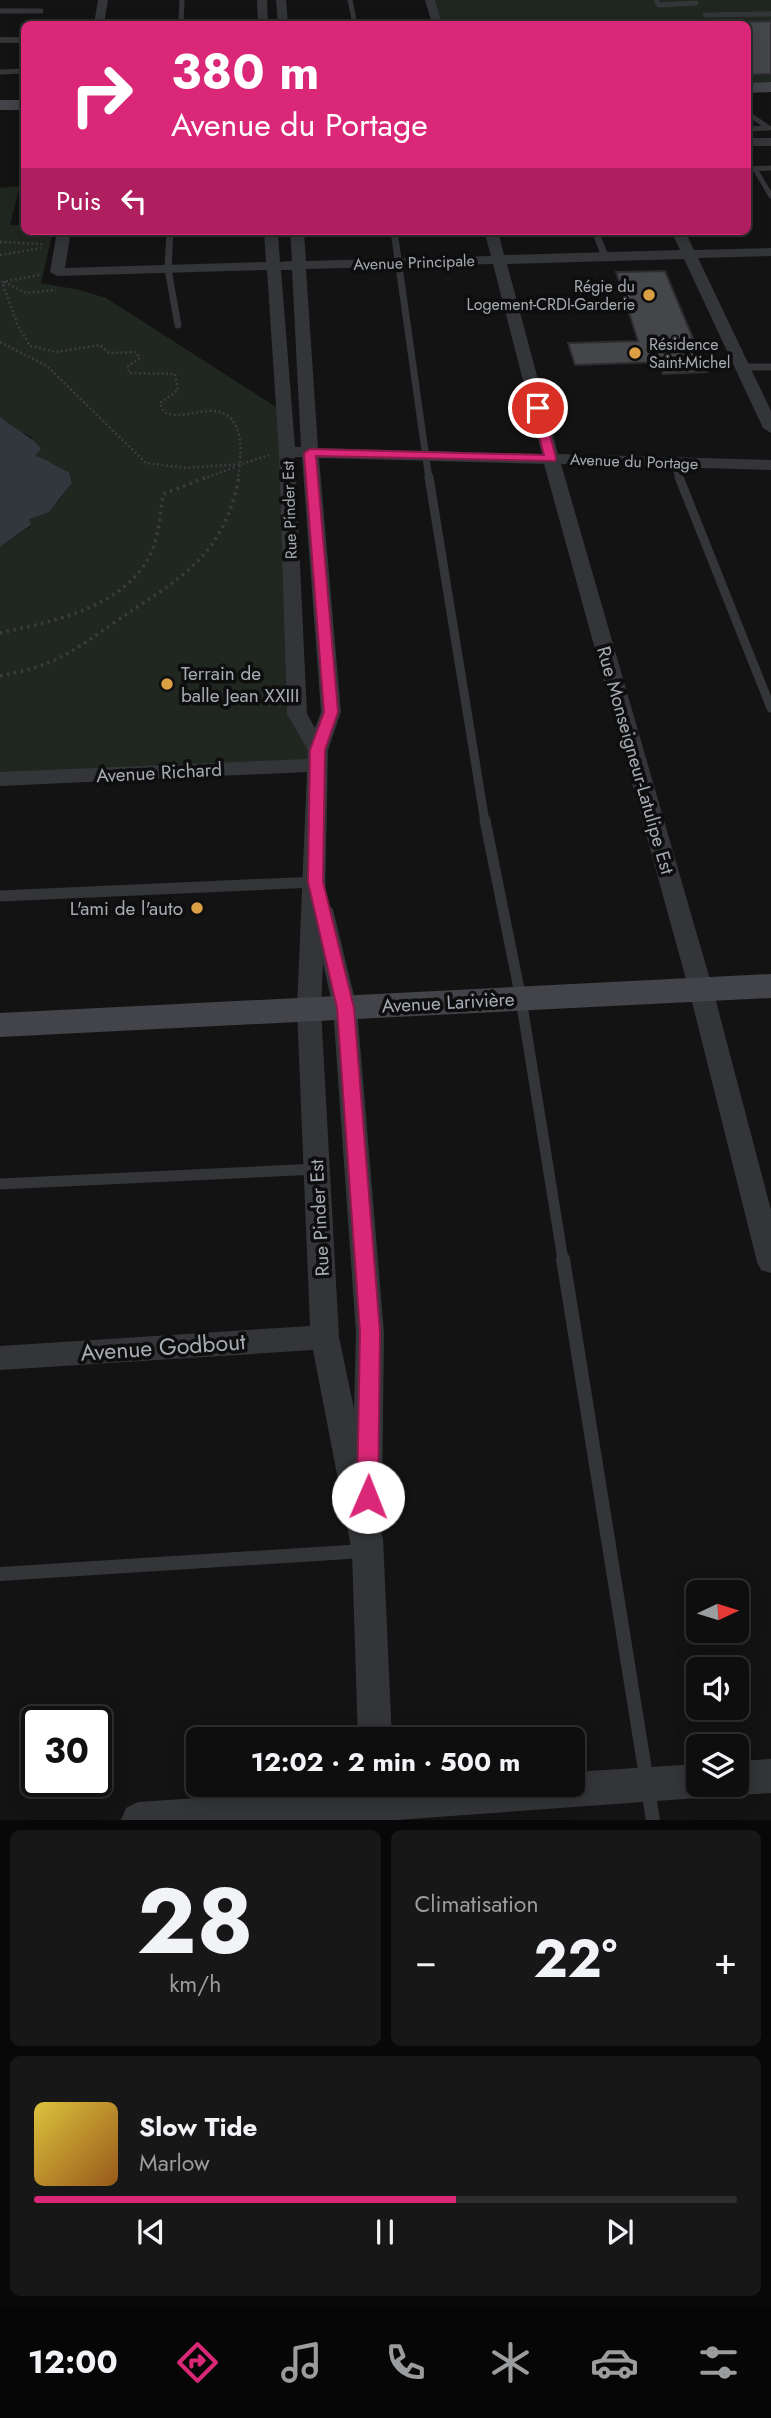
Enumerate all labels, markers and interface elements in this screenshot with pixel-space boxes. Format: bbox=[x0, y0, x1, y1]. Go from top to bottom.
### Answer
text: 380 m bbox=[171, 37, 319, 107]
icon: right bbox=[56, 49, 147, 140]
text: Avenue du Portage bbox=[171, 102, 428, 148]
text: Puis bbox=[56, 182, 101, 220]
icon: left bbox=[115, 182, 153, 220]
street label: Avenue Principale bbox=[353, 249, 475, 276]
place label: Régie du Logement-CRDI-Garderie bbox=[466, 275, 635, 316]
marker: Régie du Logement-CRDI-Garderie bbox=[641, 287, 657, 303]
place label: Résidence Saint-Michel bbox=[649, 333, 730, 374]
marker: Résidence Saint-Michel bbox=[627, 345, 643, 361]
pin bbox=[508, 378, 568, 438]
icon: arrive bbox=[519, 389, 557, 427]
street label: Avenue du Portage bbox=[569, 448, 699, 475]
street label: Rue Pinder Est bbox=[276, 460, 303, 560]
street label: Rue Monseigneur-Latulipe Est bbox=[590, 643, 681, 878]
place label: Terrain de balle Jean XXIII bbox=[181, 660, 299, 709]
marker: Terrain de balle Jean XXIII bbox=[159, 676, 175, 692]
street label: Avenue Richard bbox=[95, 756, 223, 789]
place label: L'ami de l'auto bbox=[70, 895, 183, 922]
marker: L'ami de l'auto bbox=[189, 900, 205, 916]
street label: Avenue Larivière bbox=[381, 986, 515, 1019]
street label: Rue Pinder Est bbox=[303, 1158, 336, 1277]
street label: Avenue Godbout bbox=[79, 1324, 247, 1370]
position arrow bbox=[331, 1460, 405, 1534]
north arrow bbox=[686, 1580, 749, 1643]
map controls bbox=[686, 1580, 749, 1797]
button: sound bbox=[686, 1657, 749, 1720]
speed limit sign: 30 bbox=[21, 1706, 112, 1797]
button: layers bbox=[686, 1734, 749, 1797]
text: 12:02 · 2 min · 500 m bbox=[251, 1743, 520, 1781]
text: 28 bbox=[137, 1856, 254, 1987]
text: Climatisation bbox=[415, 1887, 539, 1921]
text: 22° bbox=[533, 1921, 617, 1997]
text: − bbox=[415, 1933, 437, 1988]
text: + bbox=[714, 1933, 737, 1988]
text: km/h bbox=[169, 1967, 221, 2001]
text: Slow Tide bbox=[139, 2108, 258, 2146]
text: Marlow bbox=[139, 2146, 210, 2180]
icon: previous bbox=[132, 2213, 170, 2251]
icon: pause bbox=[366, 2213, 404, 2251]
icon: next bbox=[601, 2213, 639, 2251]
icon: directions bbox=[173, 2338, 222, 2387]
icon: music bbox=[277, 2338, 326, 2387]
icon: phone bbox=[381, 2338, 430, 2387]
icon: climate bbox=[486, 2338, 535, 2387]
icon: car bbox=[590, 2338, 639, 2387]
icon: filters bbox=[694, 2338, 743, 2387]
text: 12:00 bbox=[28, 2339, 118, 2385]

